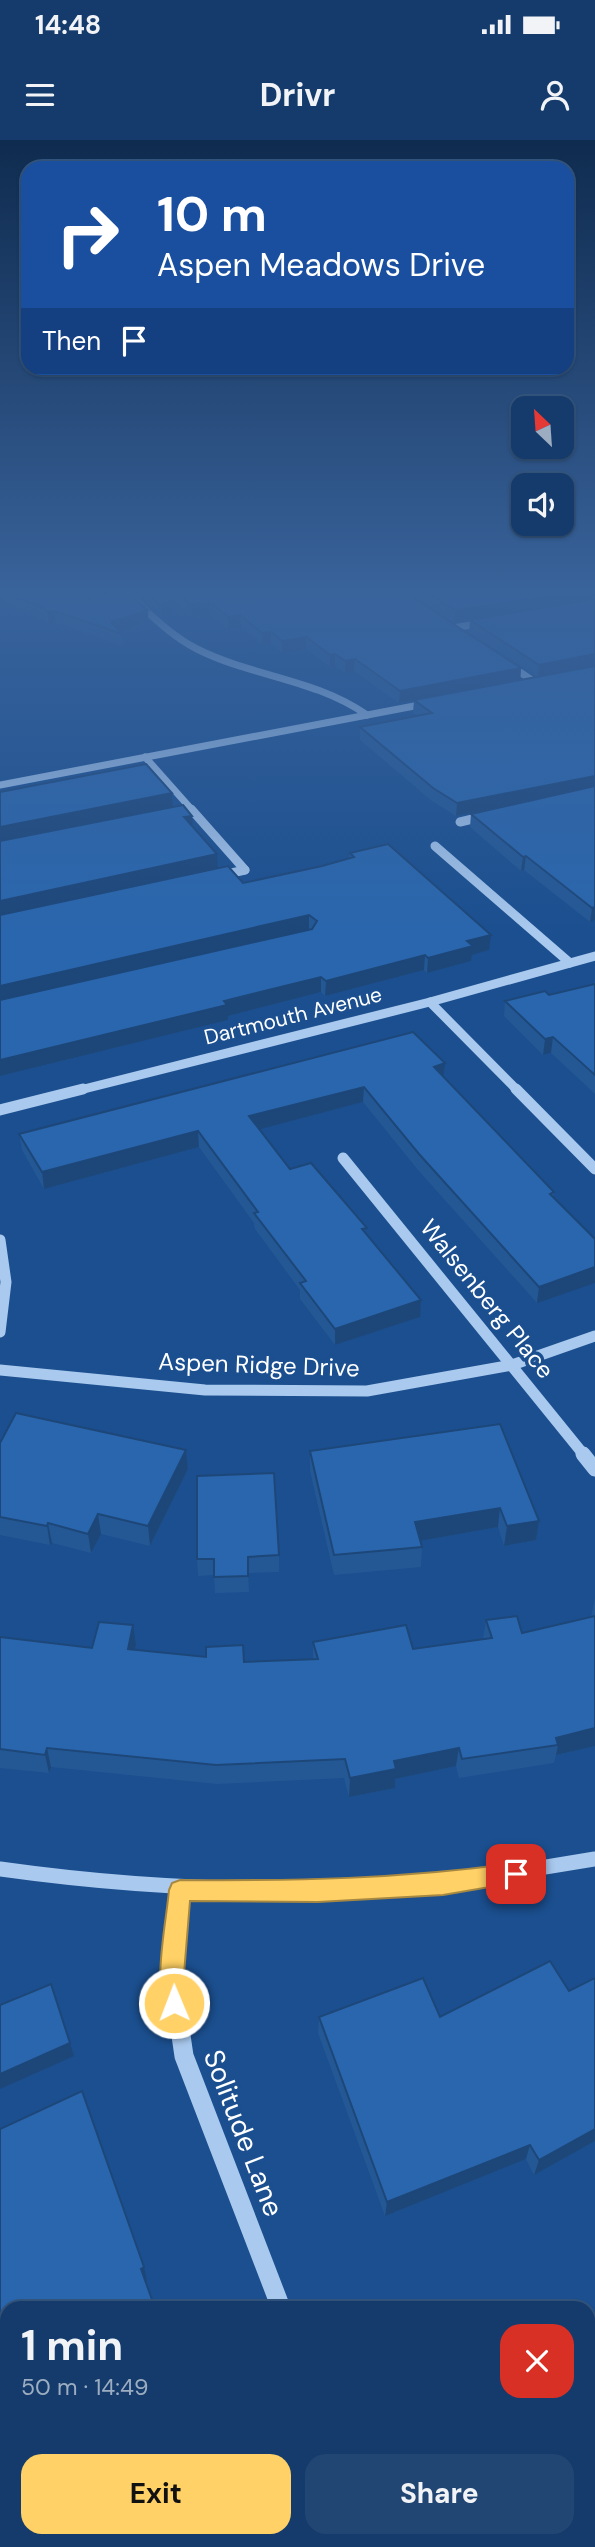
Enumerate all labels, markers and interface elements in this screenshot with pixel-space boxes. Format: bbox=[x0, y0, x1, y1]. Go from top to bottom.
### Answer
text: 14:48 bbox=[35, 8, 101, 42]
text: Drivr bbox=[260, 74, 335, 116]
icon: menu bbox=[21, 76, 59, 114]
icon: person bbox=[536, 76, 574, 114]
text: 10 m bbox=[157, 182, 267, 246]
icon: right bbox=[42, 189, 133, 280]
text: Aspen Meadows Drive bbox=[157, 244, 485, 286]
icon: arrive bbox=[115, 322, 153, 360]
text: Then bbox=[42, 324, 101, 358]
north arrow bbox=[511, 396, 574, 458]
map controls bbox=[511, 396, 574, 536]
button: sound bbox=[511, 473, 574, 536]
street label: Dartmouth Avenue bbox=[201, 980, 385, 1052]
street label: Walsenberg Place bbox=[413, 1213, 561, 1385]
street label: Aspen Ridge Drive bbox=[158, 1345, 360, 1384]
pin bbox=[486, 1844, 546, 1904]
icon: arrive bbox=[497, 1855, 535, 1893]
position arrow bbox=[137, 1966, 211, 2040]
street label: Solitude Lane bbox=[195, 2045, 292, 2222]
text: 1 min bbox=[21, 2318, 123, 2373]
button: close bbox=[500, 2324, 574, 2398]
text: 50 m · 14:49 bbox=[21, 2372, 148, 2402]
button: Exit bbox=[21, 2454, 291, 2534]
button: Share bbox=[305, 2454, 574, 2534]

